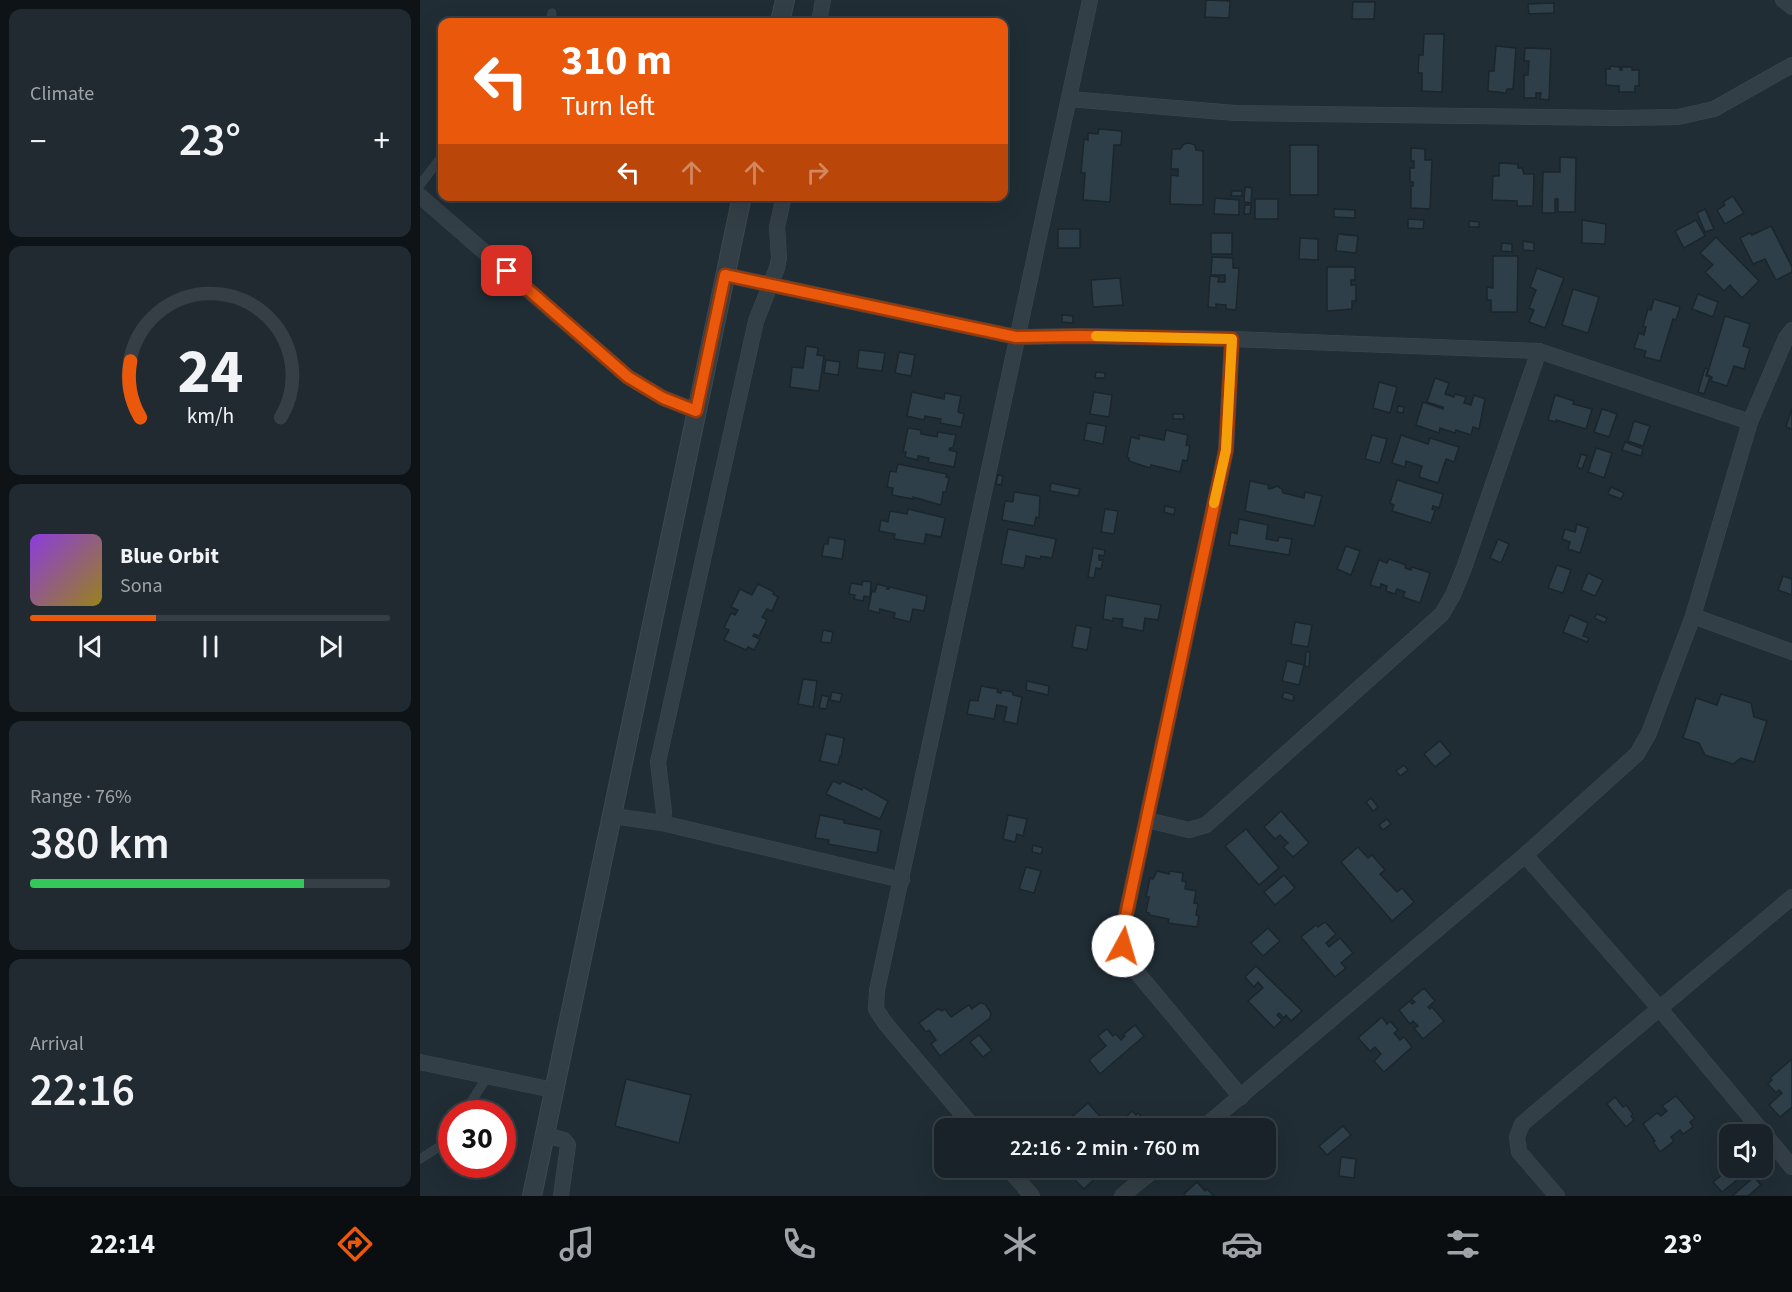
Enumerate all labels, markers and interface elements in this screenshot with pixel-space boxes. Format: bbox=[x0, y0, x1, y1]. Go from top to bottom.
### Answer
text: 310 m bbox=[561, 31, 672, 91]
icon: left bbox=[462, 42, 540, 120]
text: Climate bbox=[30, 80, 94, 108]
text: Turn left bbox=[561, 87, 655, 126]
text: 23° bbox=[179, 109, 241, 173]
text: − bbox=[30, 118, 46, 165]
text: + bbox=[374, 118, 390, 165]
icon: left bbox=[612, 156, 645, 189]
icon: ahead bbox=[675, 156, 708, 189]
icon: ahead bbox=[738, 156, 771, 189]
icon: right bbox=[801, 156, 834, 189]
pin bbox=[481, 245, 532, 296]
icon: arrive bbox=[490, 254, 523, 287]
text: 24 bbox=[177, 328, 243, 417]
text: km/h bbox=[186, 401, 234, 432]
text: Blue Orbit bbox=[120, 540, 219, 572]
text: Sona bbox=[120, 572, 163, 600]
icon: previous bbox=[74, 630, 107, 663]
icon: pause bbox=[194, 630, 227, 663]
icon: next bbox=[314, 630, 347, 663]
text: Range · 76% bbox=[30, 783, 131, 811]
text: 380 km bbox=[30, 812, 170, 876]
position arrow bbox=[1091, 914, 1155, 978]
text: Arrival bbox=[30, 1030, 84, 1058]
text: 22:16 bbox=[30, 1059, 135, 1123]
speed limit sign: 30 bbox=[438, 1100, 516, 1178]
map controls bbox=[1719, 1124, 1773, 1178]
button: sound bbox=[1719, 1124, 1773, 1178]
text: 22:16 · 2 min · 760 m bbox=[1010, 1132, 1200, 1164]
icon: directions bbox=[334, 1223, 376, 1265]
icon: music bbox=[556, 1223, 598, 1265]
icon: phone bbox=[778, 1223, 820, 1265]
icon: climate bbox=[999, 1223, 1041, 1265]
icon: car bbox=[1221, 1223, 1263, 1265]
icon: filters bbox=[1442, 1223, 1484, 1265]
text: 22:14 bbox=[90, 1225, 155, 1264]
text: 23° bbox=[1664, 1225, 1702, 1264]

